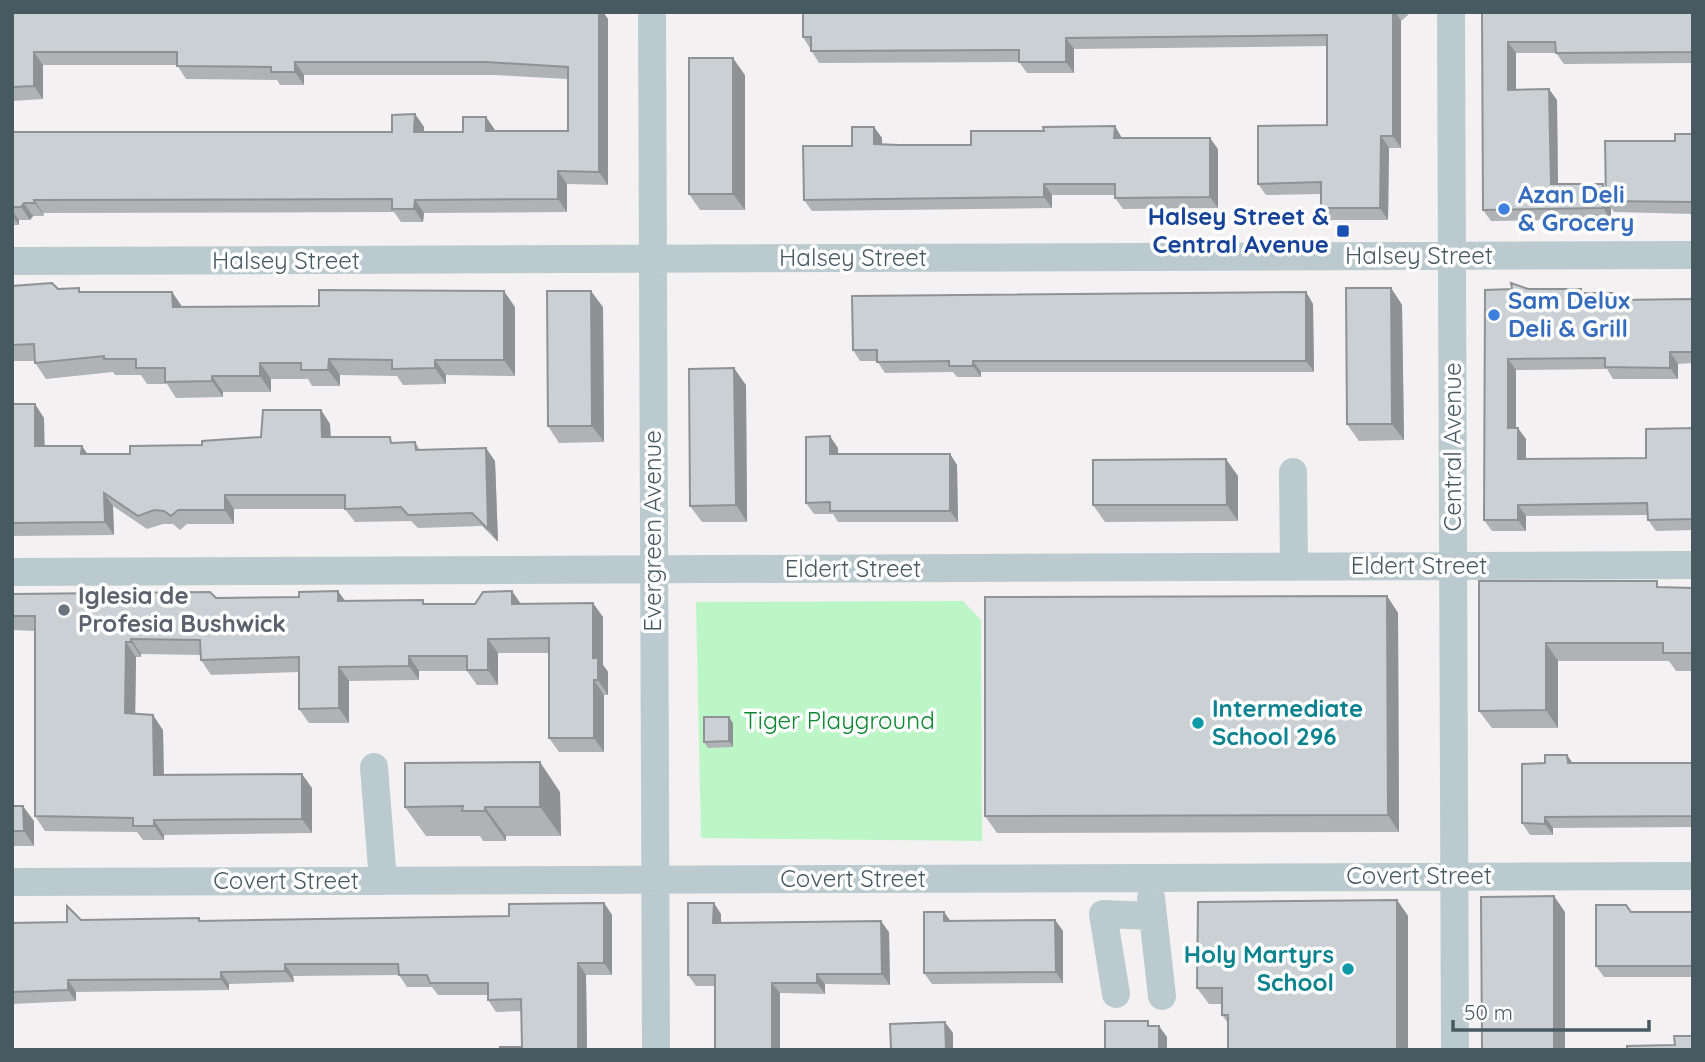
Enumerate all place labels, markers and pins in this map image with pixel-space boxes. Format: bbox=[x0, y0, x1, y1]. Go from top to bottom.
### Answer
place label: Azan Deli & Grocery bbox=[1518, 179, 1634, 237]
place label: Halsey Street & Central Avenue bbox=[1148, 201, 1329, 259]
marker: Azan Deli & Grocery bbox=[1496, 201, 1512, 217]
marker: Halsey Street & Central Avenue bbox=[1335, 223, 1351, 239]
place label: Sam Delux Deli & Grill bbox=[1508, 285, 1630, 343]
marker: Sam Delux Deli & Grill bbox=[1486, 307, 1502, 323]
place label: Iglesia de Profesia Bushwick bbox=[78, 580, 286, 638]
marker: Iglesia de Profesia Bushwick bbox=[56, 602, 72, 618]
place label: Intermediate School 296 bbox=[1212, 693, 1363, 751]
marker: Intermediate School 296 bbox=[1190, 715, 1206, 731]
place label: Holy Martyrs School bbox=[1184, 939, 1334, 997]
marker: Holy Martyrs School bbox=[1340, 961, 1356, 977]

